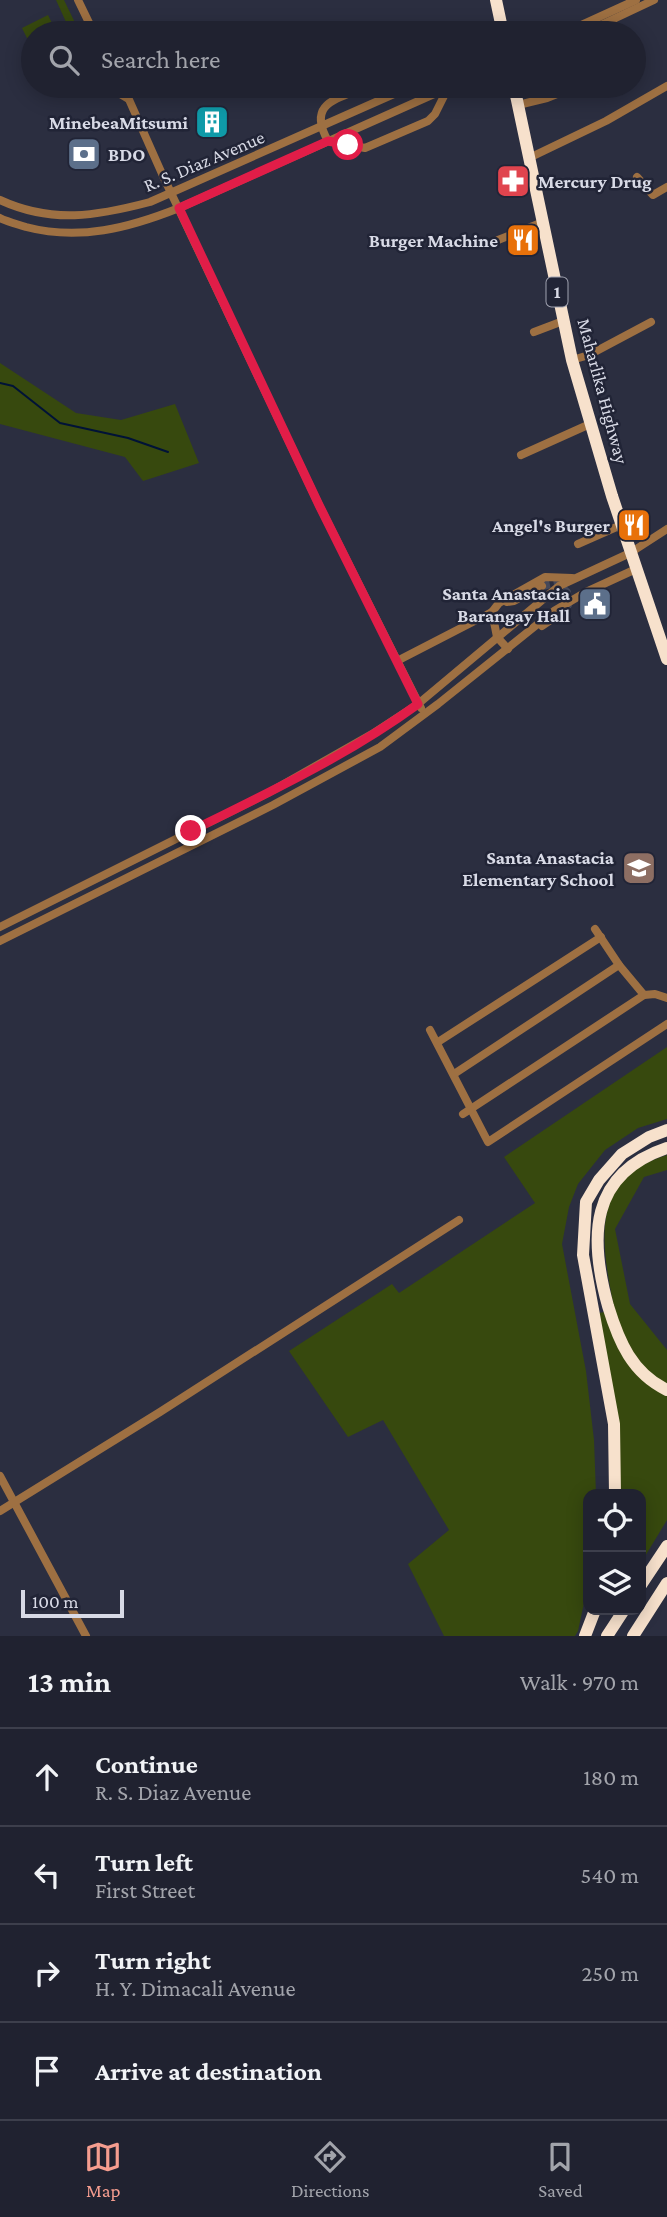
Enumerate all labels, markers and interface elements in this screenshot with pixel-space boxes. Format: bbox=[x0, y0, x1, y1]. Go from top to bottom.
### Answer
search box bbox=[21, 21, 646, 98]
icon: search bbox=[45, 41, 83, 79]
text: Search here bbox=[101, 45, 220, 74]
building icon: MinebeaMitsumi bbox=[193, 103, 231, 141]
place label: MinebeaMitsumi bbox=[49, 112, 188, 133]
street label: R. S. Diaz Avenue bbox=[140, 126, 268, 196]
route start bbox=[332, 129, 363, 160]
bank icon: BDO bbox=[65, 135, 103, 173]
place label: BDO bbox=[108, 144, 145, 165]
pharmacy icon: Mercury Drug bbox=[494, 162, 532, 200]
place label: Mercury Drug bbox=[538, 171, 652, 192]
restaurant icon: Burger Machine bbox=[504, 221, 542, 259]
place label: Burger Machine bbox=[369, 230, 498, 251]
road number: 1 bbox=[546, 278, 568, 306]
street label: Maharlika Highway bbox=[573, 316, 633, 466]
restaurant icon: Angel's Burger bbox=[615, 506, 653, 544]
place label: Angel's Burger bbox=[491, 515, 610, 536]
place label: Santa Anastacia Barangay Hall bbox=[442, 583, 571, 626]
public building icon: Santa Anastacia Barangay Hall bbox=[576, 585, 614, 623]
route end bbox=[175, 815, 206, 846]
place label: Santa Anastacia Elementary School bbox=[462, 847, 615, 890]
school or university icon: Santa Anastacia Elementary School bbox=[620, 849, 658, 887]
map controls bbox=[583, 1489, 646, 1615]
button: locate bbox=[583, 1489, 646, 1552]
button: layers bbox=[583, 1552, 646, 1615]
scale bar bbox=[21, 1587, 124, 1619]
text: 100 m bbox=[32, 1591, 79, 1612]
text: 13 min bbox=[28, 1665, 111, 1698]
text: Walk · 970 m bbox=[520, 1669, 639, 1695]
text: Continue bbox=[95, 1750, 198, 1779]
icon: ahead bbox=[28, 1758, 66, 1796]
text: 180 m bbox=[583, 1764, 639, 1790]
text: R. S. Diaz Avenue bbox=[95, 1779, 251, 1805]
text: Turn left bbox=[95, 1848, 193, 1877]
icon: left bbox=[28, 1856, 66, 1894]
text: 540 m bbox=[581, 1862, 639, 1888]
text: First Street bbox=[95, 1877, 195, 1903]
text: Turn right bbox=[95, 1946, 211, 1975]
icon: right bbox=[28, 1954, 66, 1992]
text: 250 m bbox=[581, 1960, 639, 1986]
text: H. Y. Dimacali Avenue bbox=[95, 1975, 296, 2001]
icon: arrive bbox=[28, 2052, 66, 2090]
text: Arrive at destination bbox=[95, 2057, 322, 2086]
tab: Map bbox=[84, 2138, 122, 2201]
tab: Directions bbox=[291, 2138, 370, 2201]
tab: Saved bbox=[538, 2138, 583, 2201]

